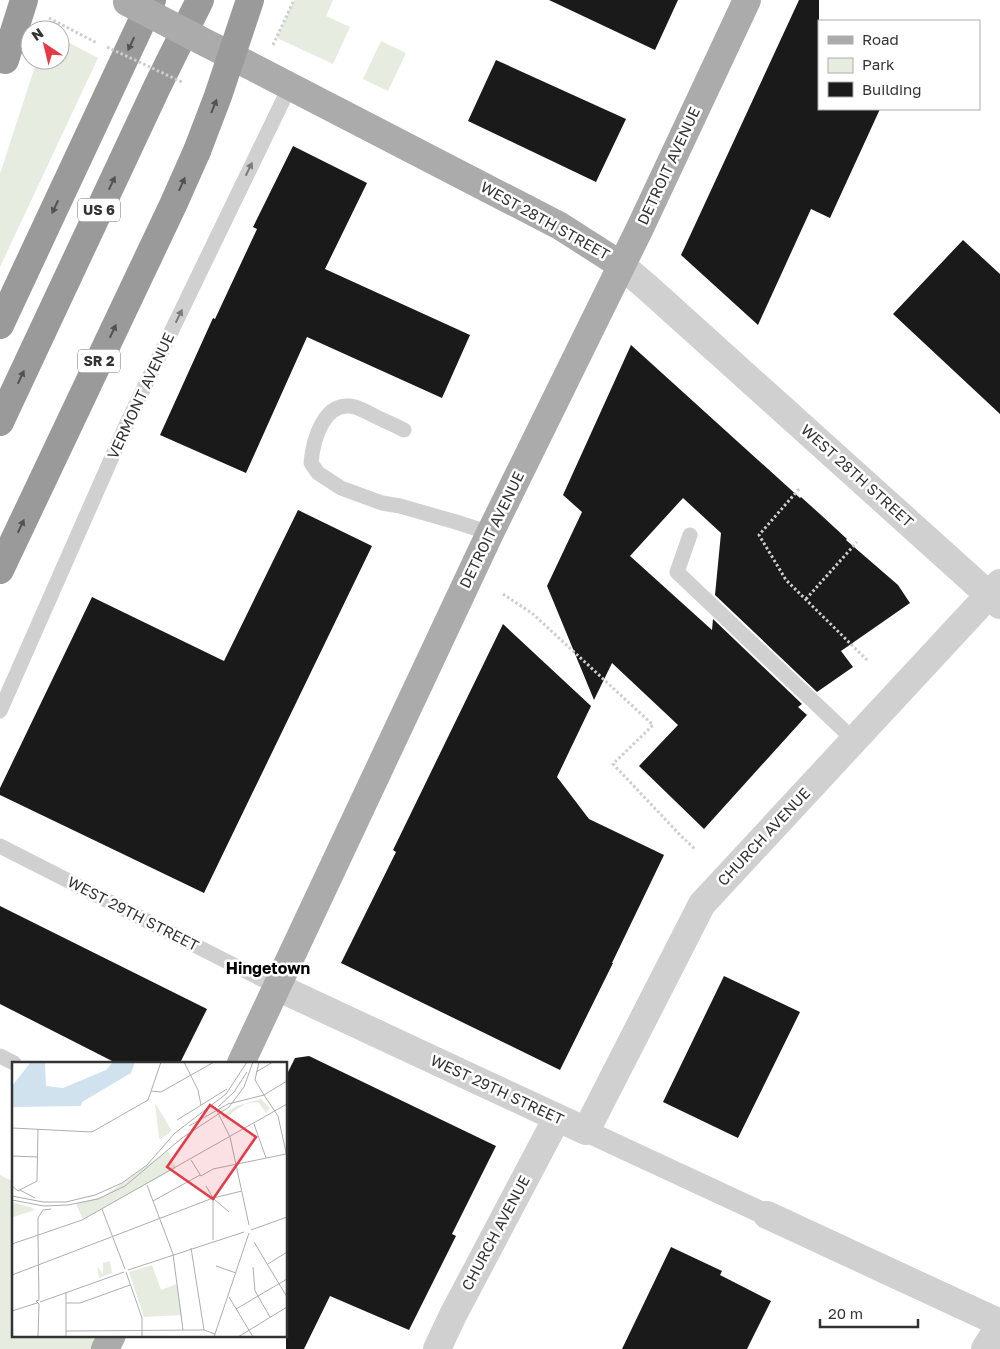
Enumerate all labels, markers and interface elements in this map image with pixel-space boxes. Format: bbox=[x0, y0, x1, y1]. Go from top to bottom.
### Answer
north arrow bbox=[20, 20, 70, 70]
legend bbox=[818, 20, 980, 110]
text: N bbox=[28, 24, 46, 44]
text: Road bbox=[862, 30, 899, 48]
one-way arrow bbox=[127, 37, 135, 51]
text: Park bbox=[862, 55, 895, 73]
text: Building bbox=[862, 80, 922, 98]
one-way arrow bbox=[211, 98, 218, 113]
street label: DETROIT AVENUE bbox=[633, 104, 703, 227]
one-way arrow bbox=[245, 162, 253, 176]
one-way arrow bbox=[108, 176, 116, 190]
one-way arrow bbox=[178, 177, 186, 191]
street label: WEST 28TH STREET bbox=[478, 177, 613, 263]
road number: US 6 bbox=[78, 198, 120, 222]
one-way arrow bbox=[51, 200, 59, 214]
one-way arrow bbox=[175, 308, 183, 323]
one-way arrow bbox=[109, 324, 117, 338]
street label: VERMONT AVENUE bbox=[103, 330, 177, 462]
road number: SR 2 bbox=[78, 350, 120, 372]
one-way arrow bbox=[17, 370, 25, 384]
street label: WEST 28TH STREET bbox=[798, 420, 918, 530]
street label: DETROIT AVENUE bbox=[455, 468, 527, 591]
one-way arrow bbox=[17, 519, 25, 533]
street label: CHURCH AVENUE bbox=[713, 784, 813, 889]
street label: WEST 29TH STREET bbox=[65, 872, 202, 954]
district label: Hingetown bbox=[226, 958, 310, 978]
street label: WEST 29TH STREET bbox=[428, 1050, 567, 1128]
inset map bbox=[12, 1062, 288, 1336]
street label: CHURCH AVENUE bbox=[457, 1172, 533, 1293]
scale bar bbox=[820, 1296, 918, 1328]
text: 20 m bbox=[828, 1304, 863, 1322]

